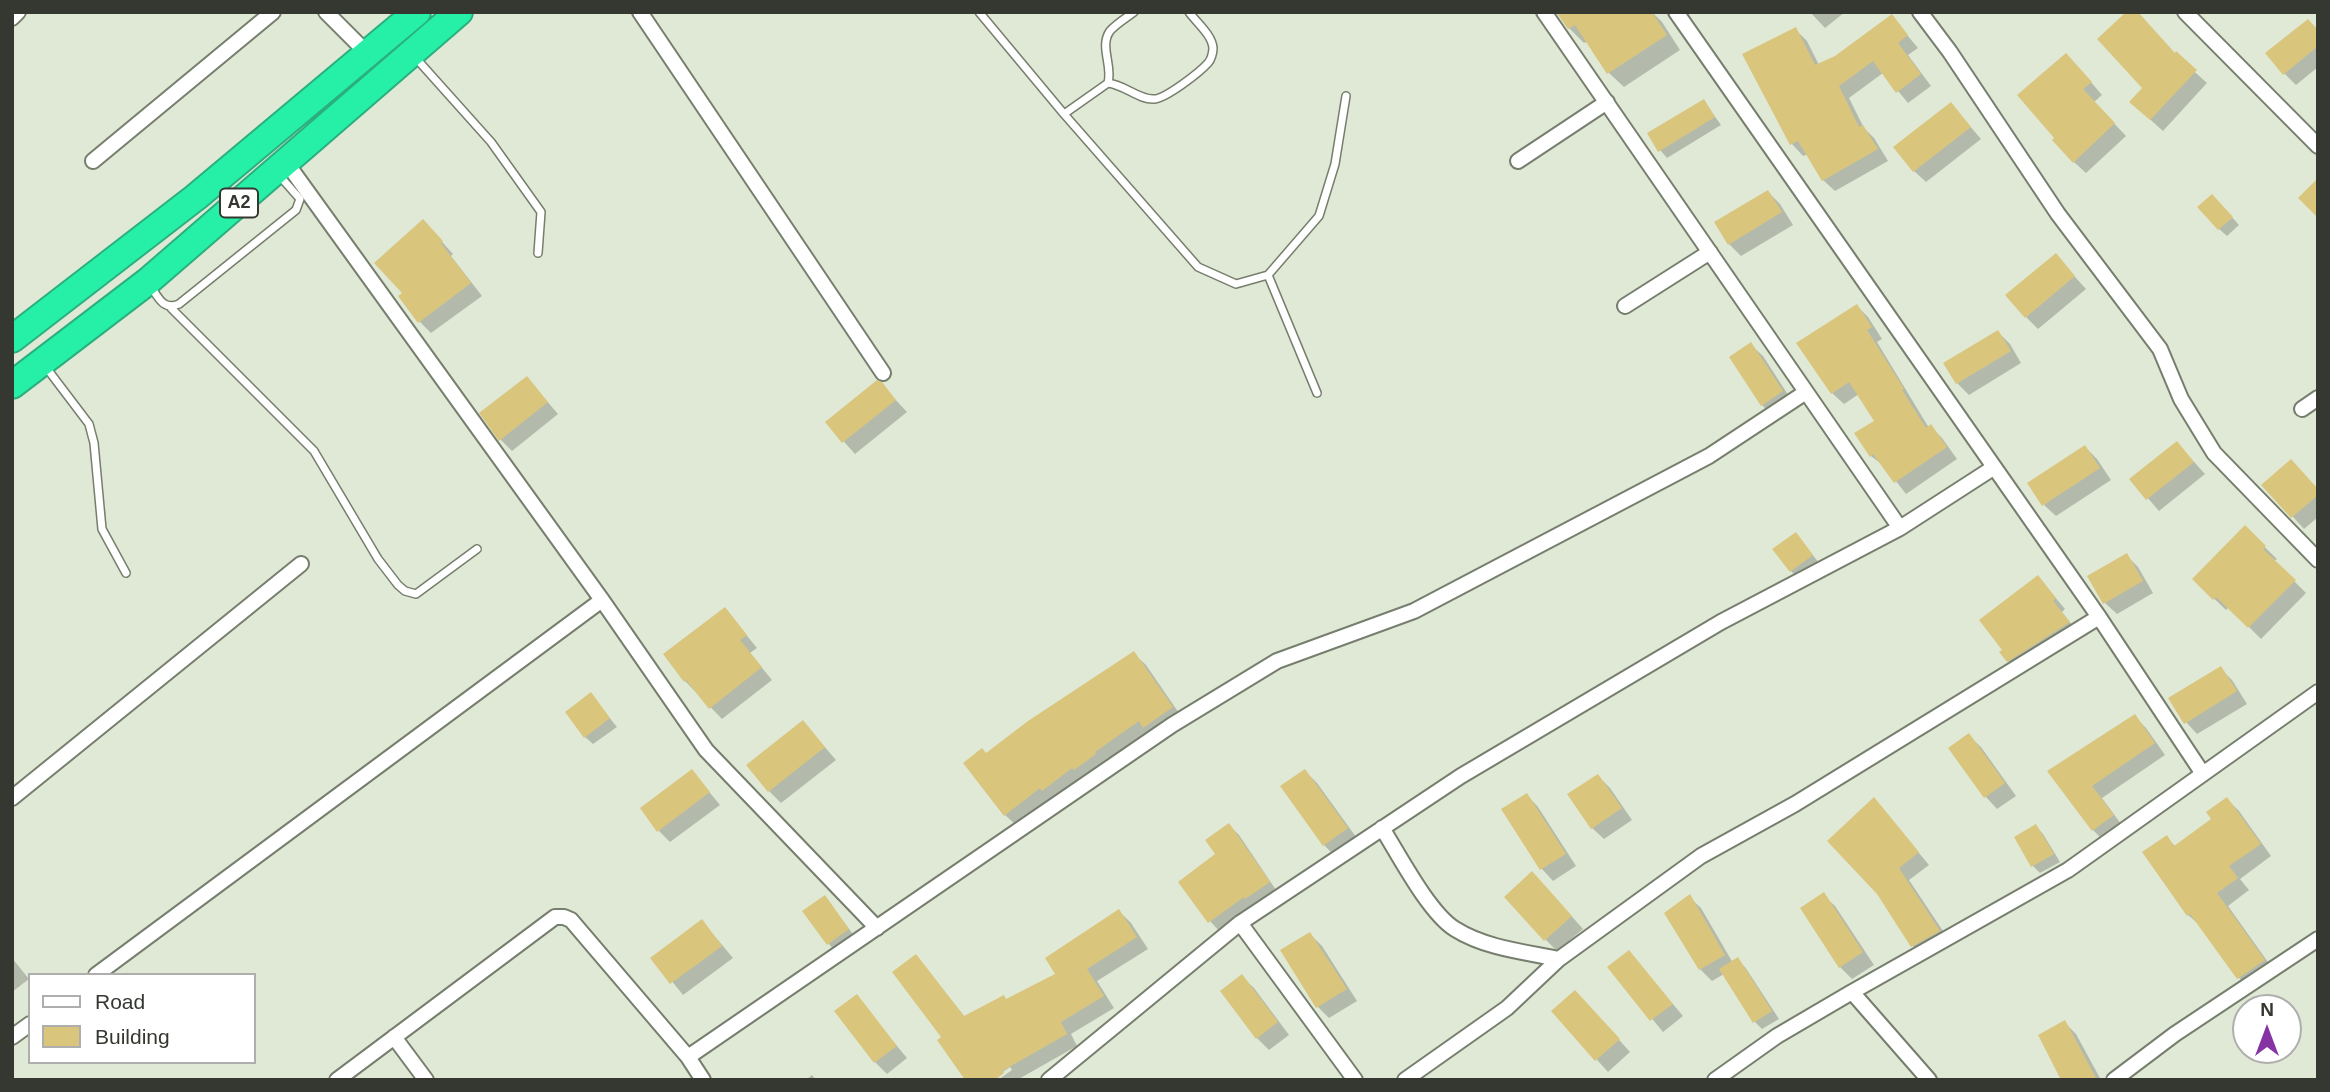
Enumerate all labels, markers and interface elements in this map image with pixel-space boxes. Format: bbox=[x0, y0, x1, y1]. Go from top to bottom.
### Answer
road number: A2 bbox=[220, 188, 258, 218]
legend bbox=[28, 973, 256, 1064]
text: Road bbox=[95, 990, 145, 1013]
north arrow bbox=[2232, 994, 2302, 1064]
text: N bbox=[2260, 999, 2274, 1020]
text: Building bbox=[95, 1025, 170, 1048]

